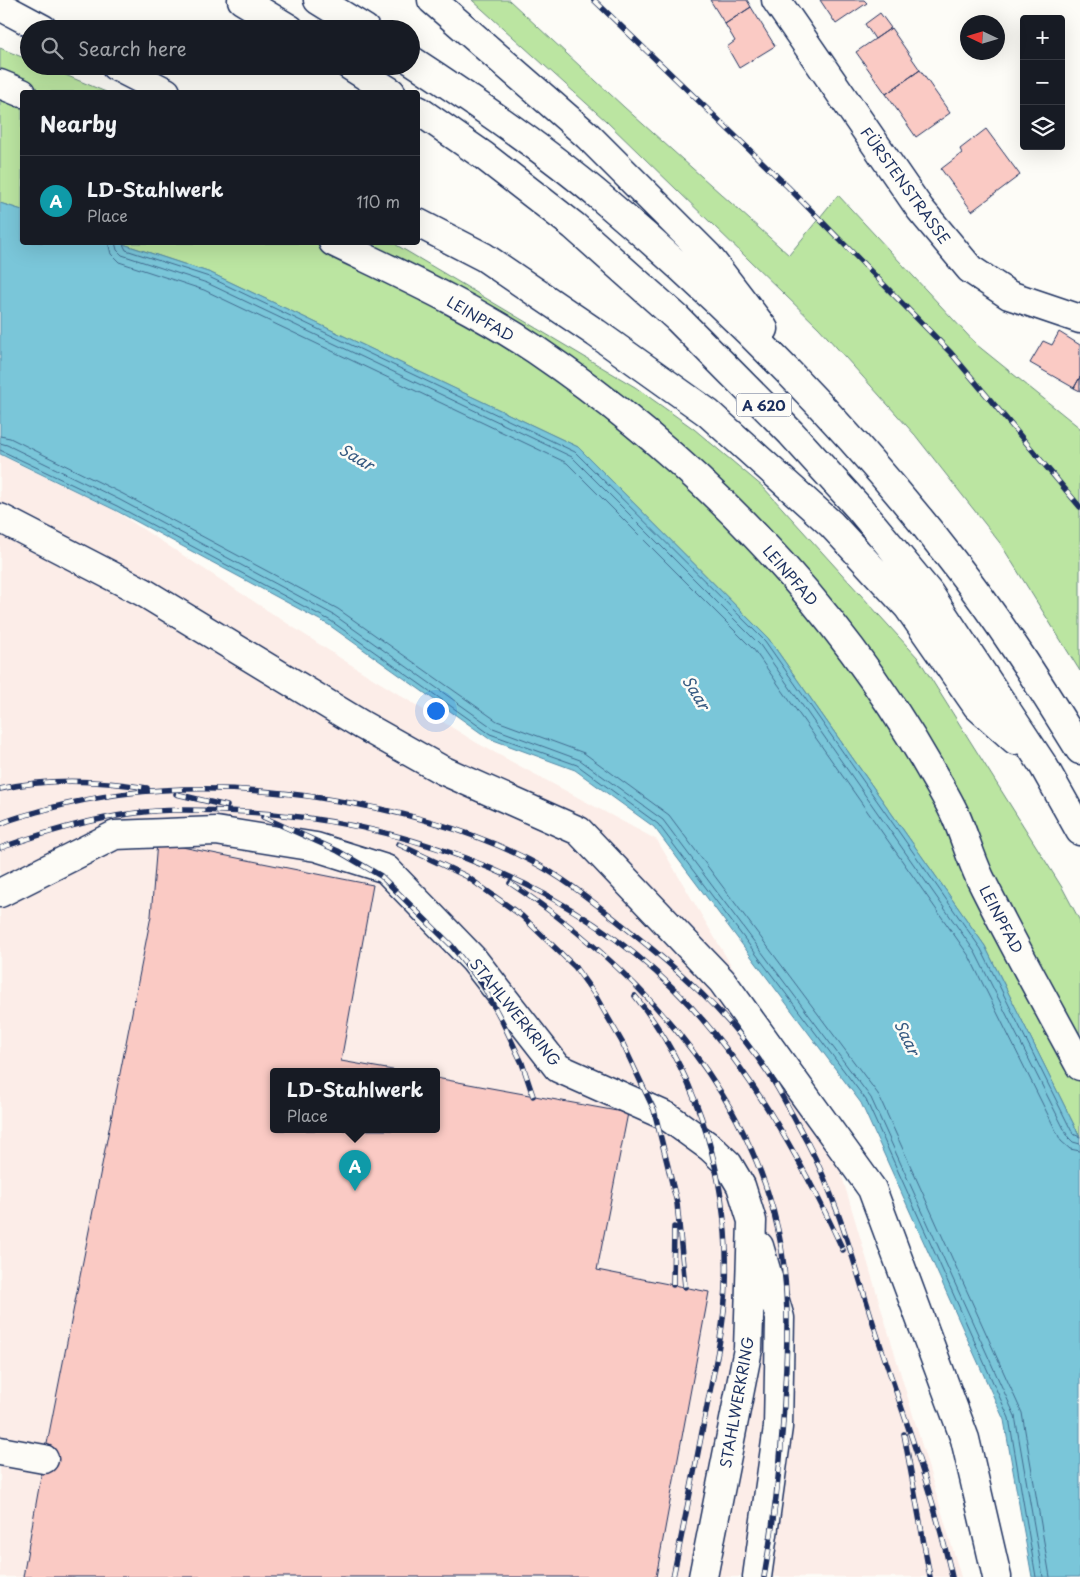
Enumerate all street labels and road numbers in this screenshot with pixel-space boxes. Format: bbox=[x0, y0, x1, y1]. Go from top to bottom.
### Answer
street label: FÜRSTENSTRASSE bbox=[856, 122, 956, 248]
street label: LEINPFAD bbox=[443, 289, 519, 347]
road number: A 620 bbox=[736, 394, 792, 416]
street label: LEINPFAD bbox=[758, 539, 824, 611]
street label: LEINPFAD bbox=[974, 881, 1030, 957]
street label: STAHLWERKRING bbox=[465, 953, 567, 1071]
street label: STAHLWERKRING bbox=[713, 1334, 759, 1470]

